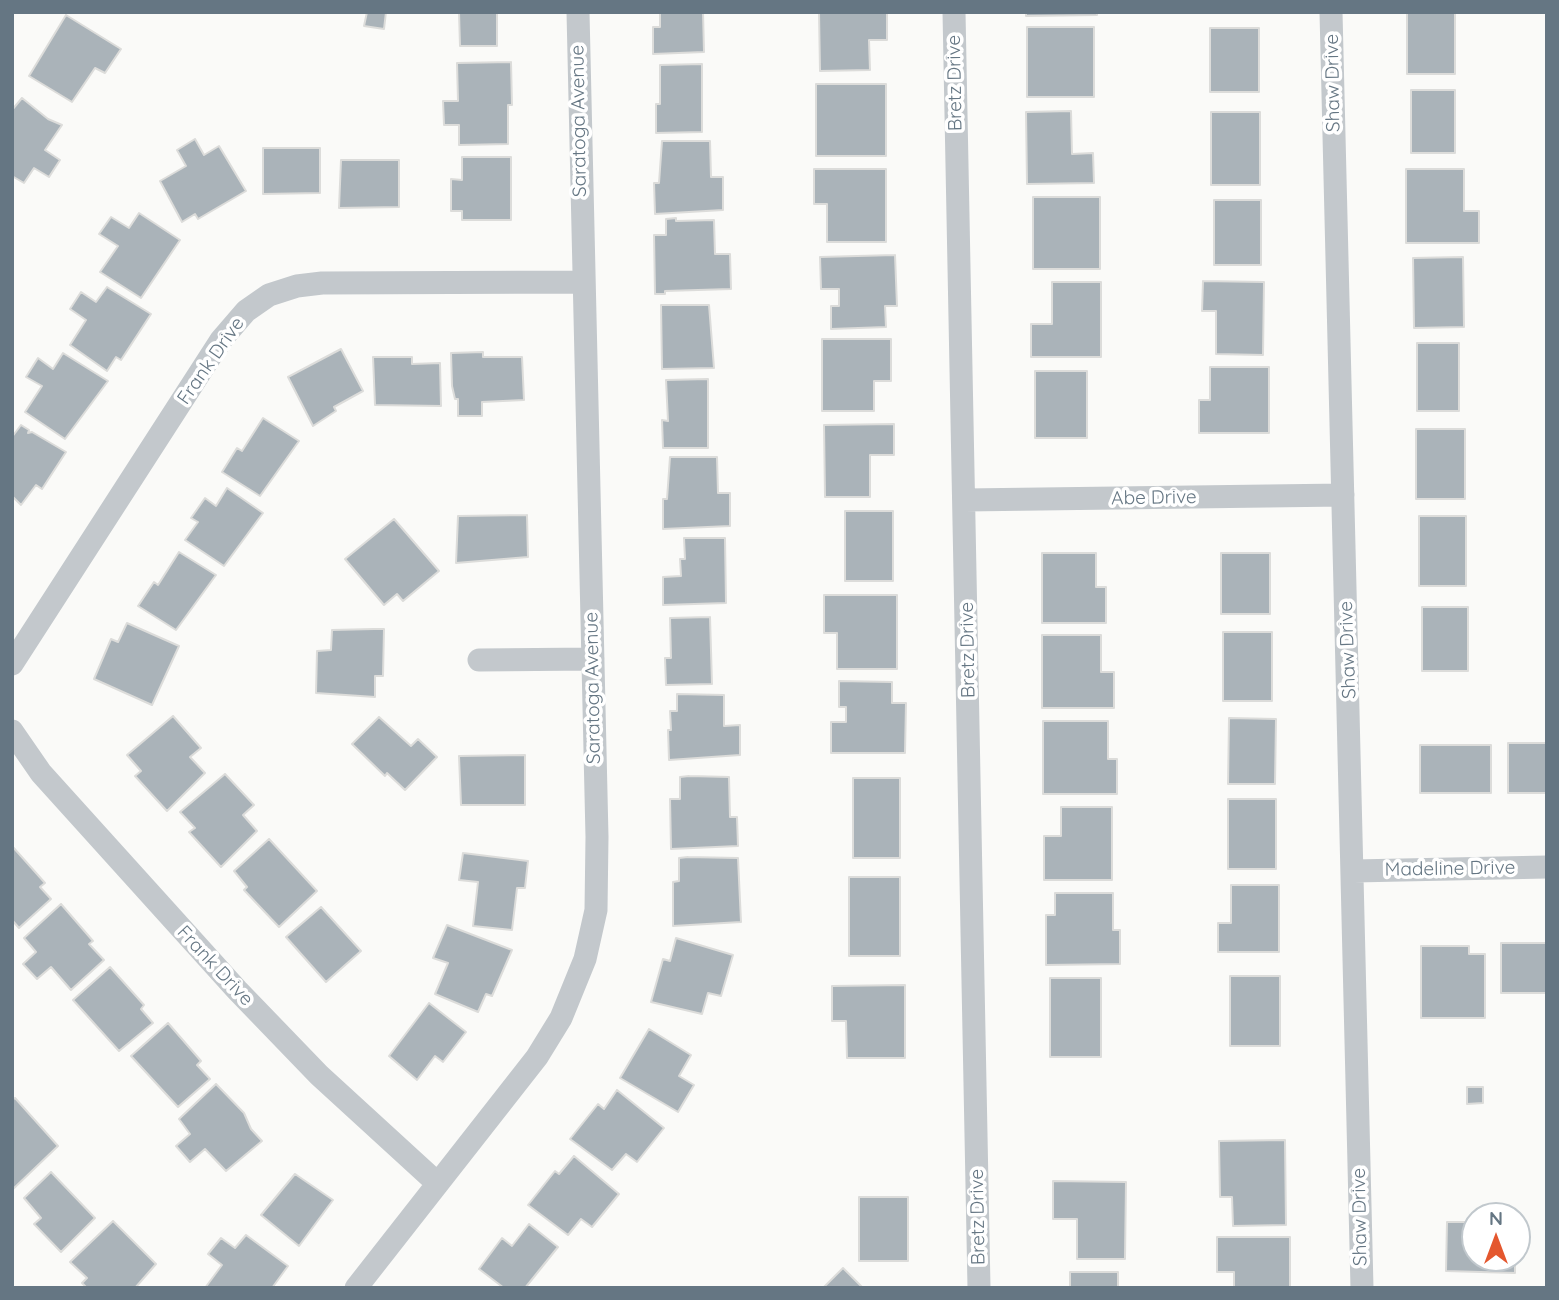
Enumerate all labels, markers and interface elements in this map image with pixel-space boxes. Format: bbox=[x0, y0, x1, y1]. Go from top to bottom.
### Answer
street label: Shaw Drive bbox=[1321, 34, 1345, 132]
street label: Bretz Drive bbox=[943, 35, 967, 131]
street label: Saratoga Avenue bbox=[566, 45, 592, 197]
street label: Frank Drive bbox=[173, 313, 249, 409]
street label: Abe Drive bbox=[1111, 486, 1197, 510]
street label: Shaw Drive bbox=[1335, 601, 1361, 699]
street label: Bretz Drive bbox=[956, 602, 980, 698]
street label: Saratoga Avenue bbox=[580, 612, 606, 764]
street label: Madeline Drive bbox=[1385, 856, 1515, 882]
street label: Frank Drive bbox=[172, 921, 258, 1011]
street label: Shaw Drive bbox=[1348, 1168, 1372, 1266]
street label: Bretz Drive bbox=[966, 1169, 990, 1265]
north arrow bbox=[1461, 1202, 1531, 1272]
text: N bbox=[1489, 1206, 1503, 1230]

